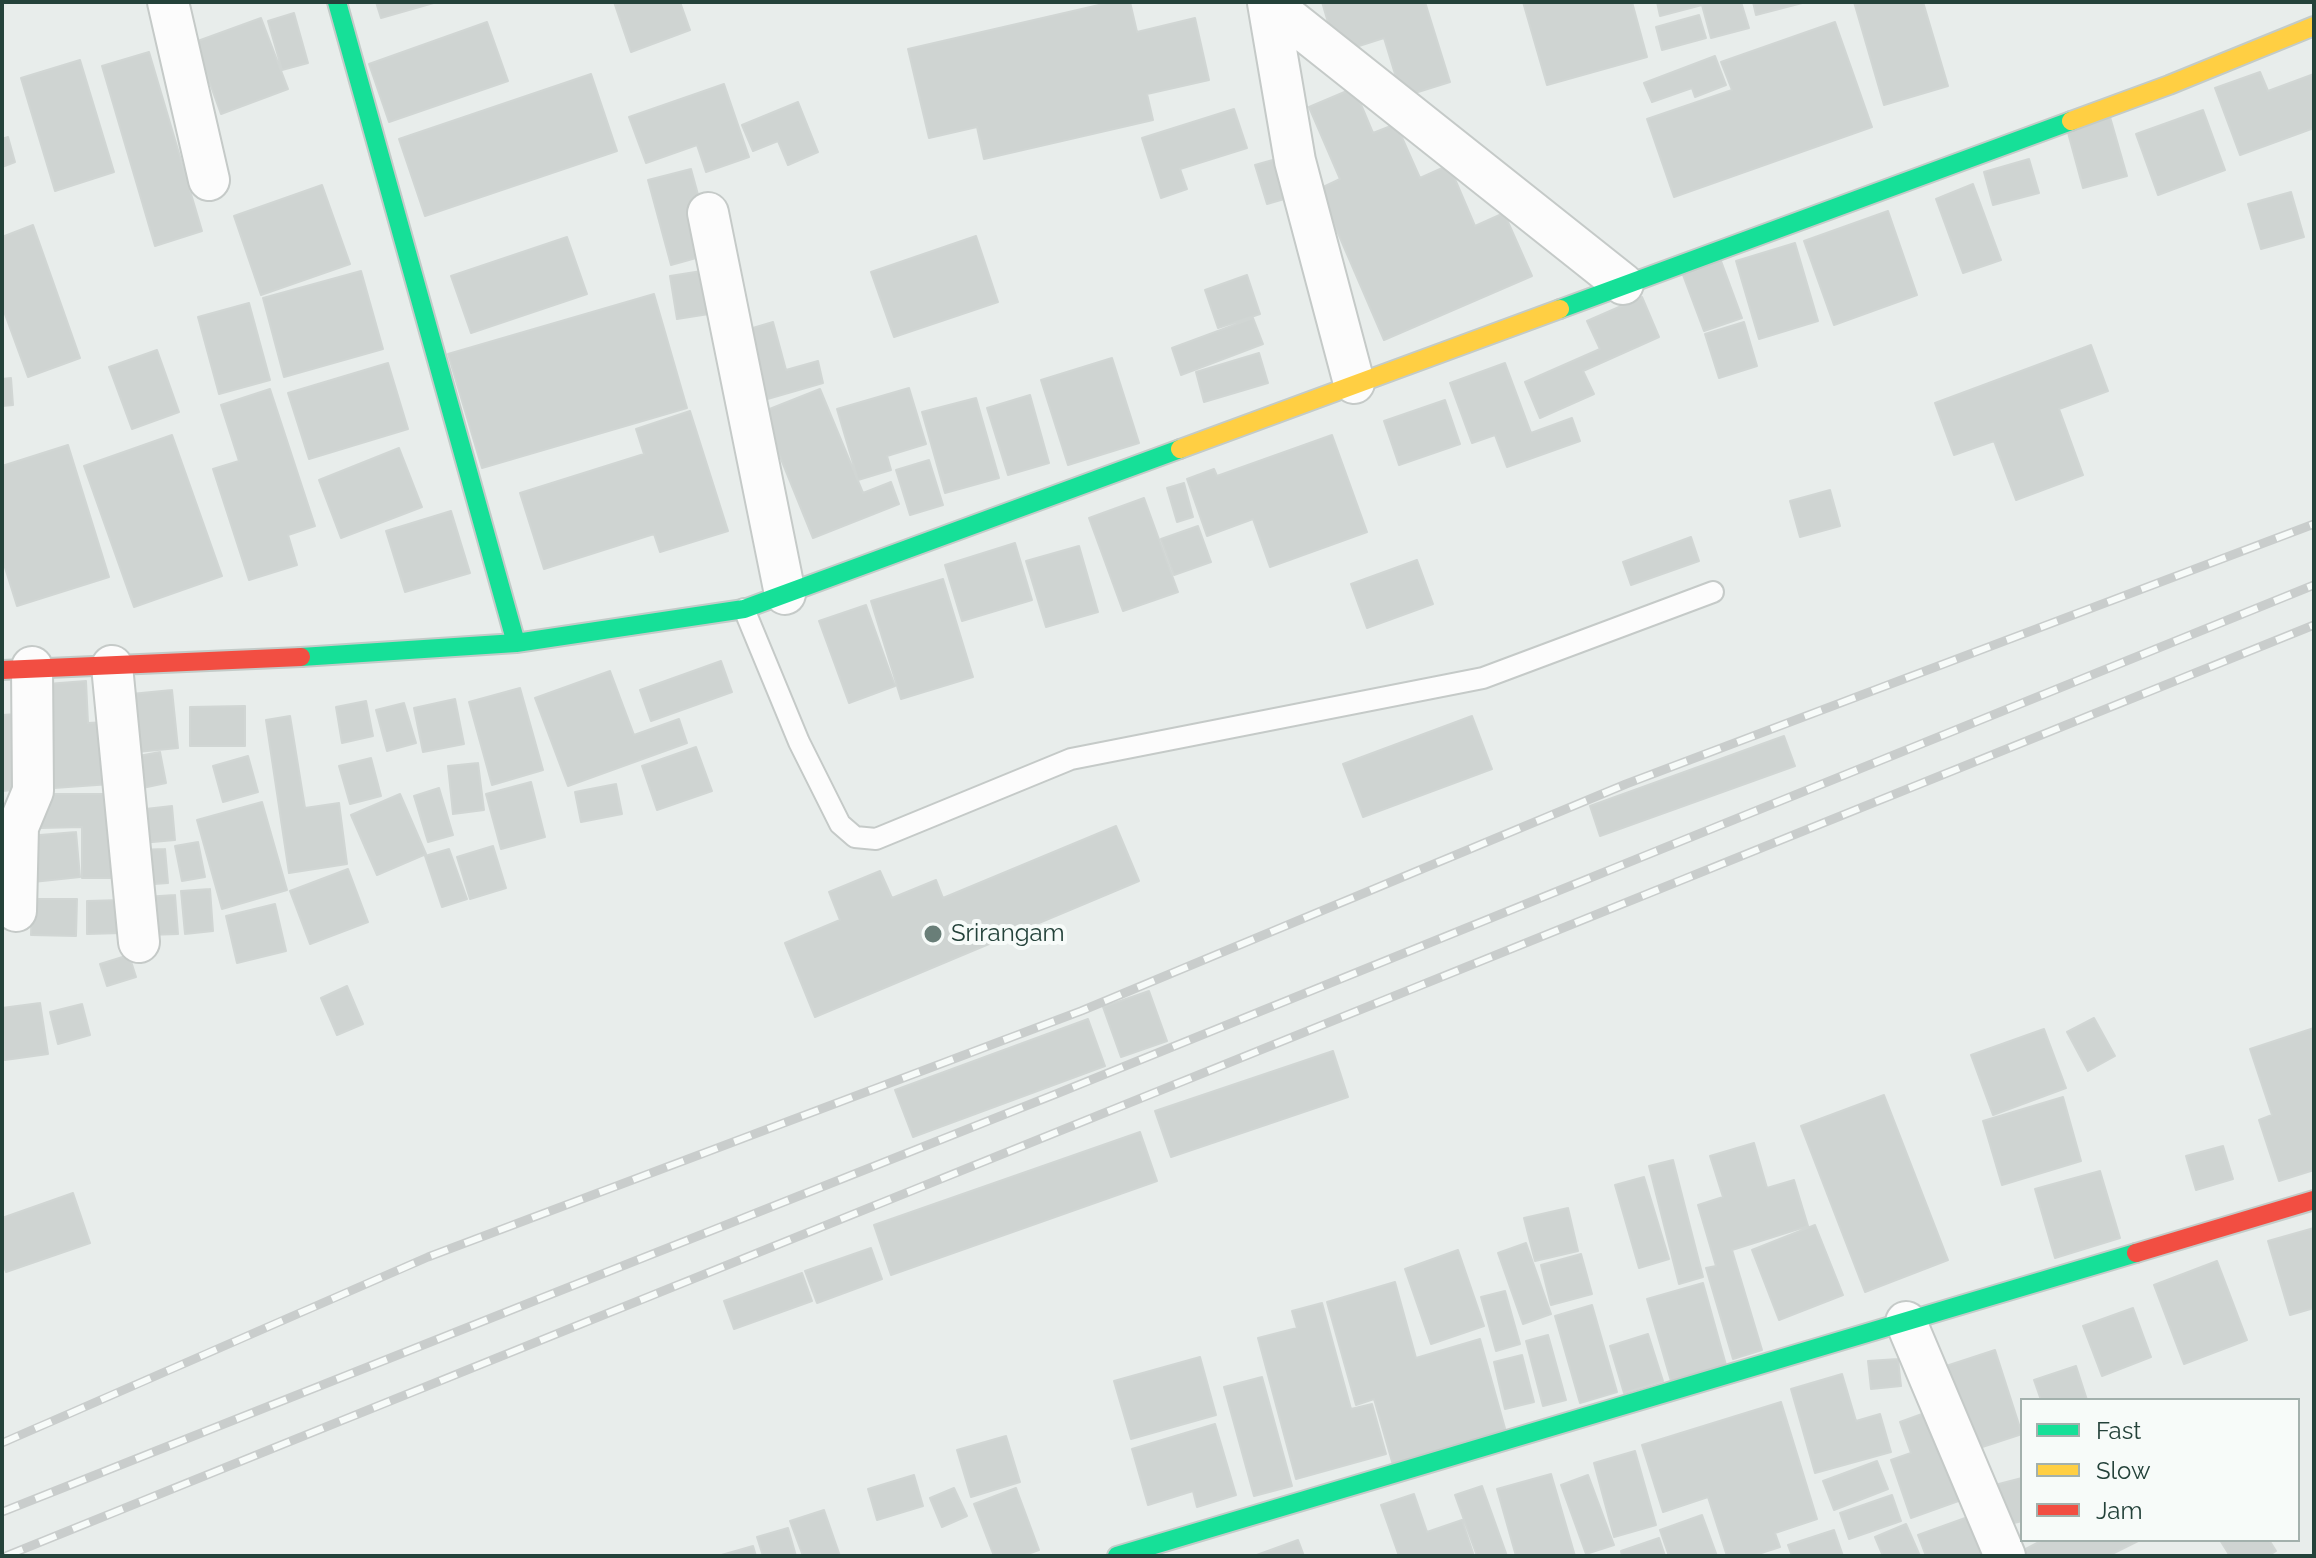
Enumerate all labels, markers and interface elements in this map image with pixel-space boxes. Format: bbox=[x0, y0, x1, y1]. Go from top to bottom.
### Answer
place label: Srirangam bbox=[951, 920, 1065, 948]
marker: Srirangam bbox=[922, 923, 944, 945]
legend bbox=[2020, 1398, 2300, 1542]
text: Fast bbox=[2096, 1416, 2141, 1445]
text: Slow bbox=[2096, 1456, 2150, 1485]
text: Jam bbox=[2096, 1496, 2142, 1525]

